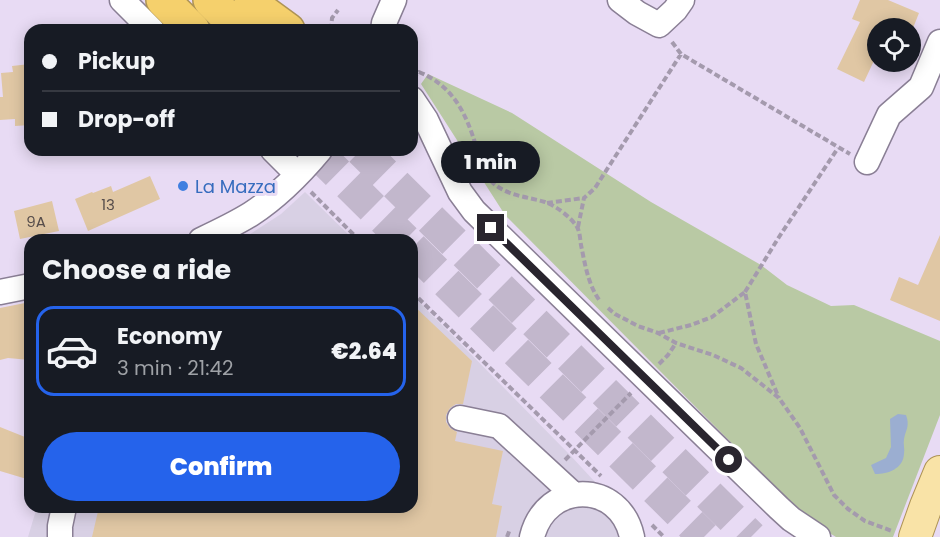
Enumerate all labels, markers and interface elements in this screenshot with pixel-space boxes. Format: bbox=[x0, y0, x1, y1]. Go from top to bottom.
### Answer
map controls bbox=[867, 18, 921, 72]
button: locate bbox=[867, 18, 921, 72]
text: Pickup bbox=[78, 46, 155, 77]
text: Drop-off bbox=[78, 104, 175, 135]
callout: 1 min bbox=[442, 141, 540, 183]
text: 1 min bbox=[464, 148, 517, 176]
place label: La Mazza bbox=[195, 174, 276, 199]
marker: La Mazza bbox=[176, 179, 190, 193]
house number: 13 bbox=[101, 194, 115, 215]
house number: 9A bbox=[26, 211, 46, 232]
route end bbox=[477, 214, 504, 241]
text: Choose a ride bbox=[42, 251, 231, 288]
text: Economy bbox=[117, 321, 222, 352]
icon: car bbox=[45, 324, 99, 378]
text: €2.64 bbox=[331, 336, 397, 367]
text: 3 min · 21:42 bbox=[117, 354, 234, 382]
button: Confirm bbox=[42, 432, 400, 501]
route start bbox=[715, 446, 742, 473]

